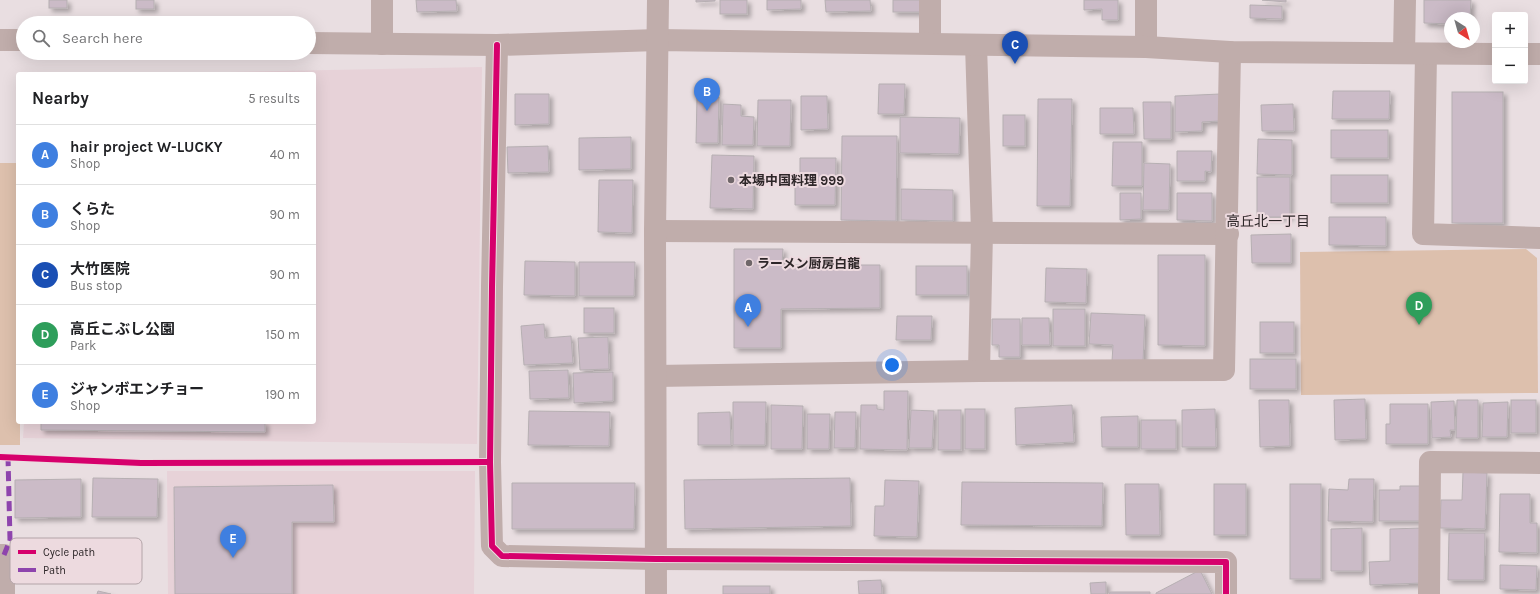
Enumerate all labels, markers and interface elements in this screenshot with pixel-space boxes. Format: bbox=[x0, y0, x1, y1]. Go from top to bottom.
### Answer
north arrow bbox=[1444, 12, 1480, 48]
map controls bbox=[1492, 12, 1528, 84]
button: + bbox=[1492, 12, 1528, 48]
search box bbox=[16, 16, 316, 60]
icon: search bbox=[30, 27, 52, 49]
text: Search here bbox=[62, 29, 143, 47]
pin: C bbox=[1002, 31, 1028, 64]
button: − bbox=[1492, 48, 1528, 84]
pin: B bbox=[694, 78, 720, 111]
text: Nearby bbox=[32, 88, 89, 108]
text: 5 results bbox=[248, 91, 300, 106]
text: hair project W-LUCKY bbox=[70, 138, 223, 156]
text: A bbox=[41, 147, 49, 162]
text: 40 m bbox=[270, 147, 300, 162]
text: Shop bbox=[70, 156, 100, 171]
place label: 本場中国料理 999 bbox=[739, 173, 844, 188]
marker: 本場中国料理 999 bbox=[726, 175, 736, 185]
text: くらた bbox=[70, 200, 115, 218]
text: B bbox=[41, 207, 49, 222]
text: 90 m bbox=[269, 207, 300, 222]
district label: 高丘北一丁目 bbox=[1226, 213, 1310, 230]
text: Shop bbox=[70, 218, 100, 233]
place label: ラーメン厨房白龍 bbox=[757, 256, 860, 271]
marker: ラーメン厨房白龍 bbox=[744, 258, 754, 268]
text: 大竹医院 bbox=[70, 260, 130, 278]
text: C bbox=[41, 267, 49, 282]
text: 90 m bbox=[269, 267, 300, 282]
text: Bus stop bbox=[70, 278, 122, 293]
pin: D bbox=[1406, 292, 1432, 325]
pin: A bbox=[735, 294, 761, 327]
text: 高丘こぶし公園 bbox=[70, 320, 175, 338]
text: D bbox=[41, 327, 49, 342]
text: 150 m bbox=[265, 327, 300, 342]
text: Park bbox=[70, 338, 96, 353]
your location bbox=[882, 355, 902, 375]
text: ジャンボエンチョー bbox=[70, 380, 204, 398]
text: E bbox=[41, 387, 49, 402]
text: 190 m bbox=[265, 387, 300, 402]
text: Shop bbox=[70, 398, 100, 413]
pin: E bbox=[220, 525, 246, 558]
legend bbox=[10, 538, 142, 584]
text: Cycle path bbox=[43, 546, 95, 559]
text: Path bbox=[43, 564, 66, 577]

